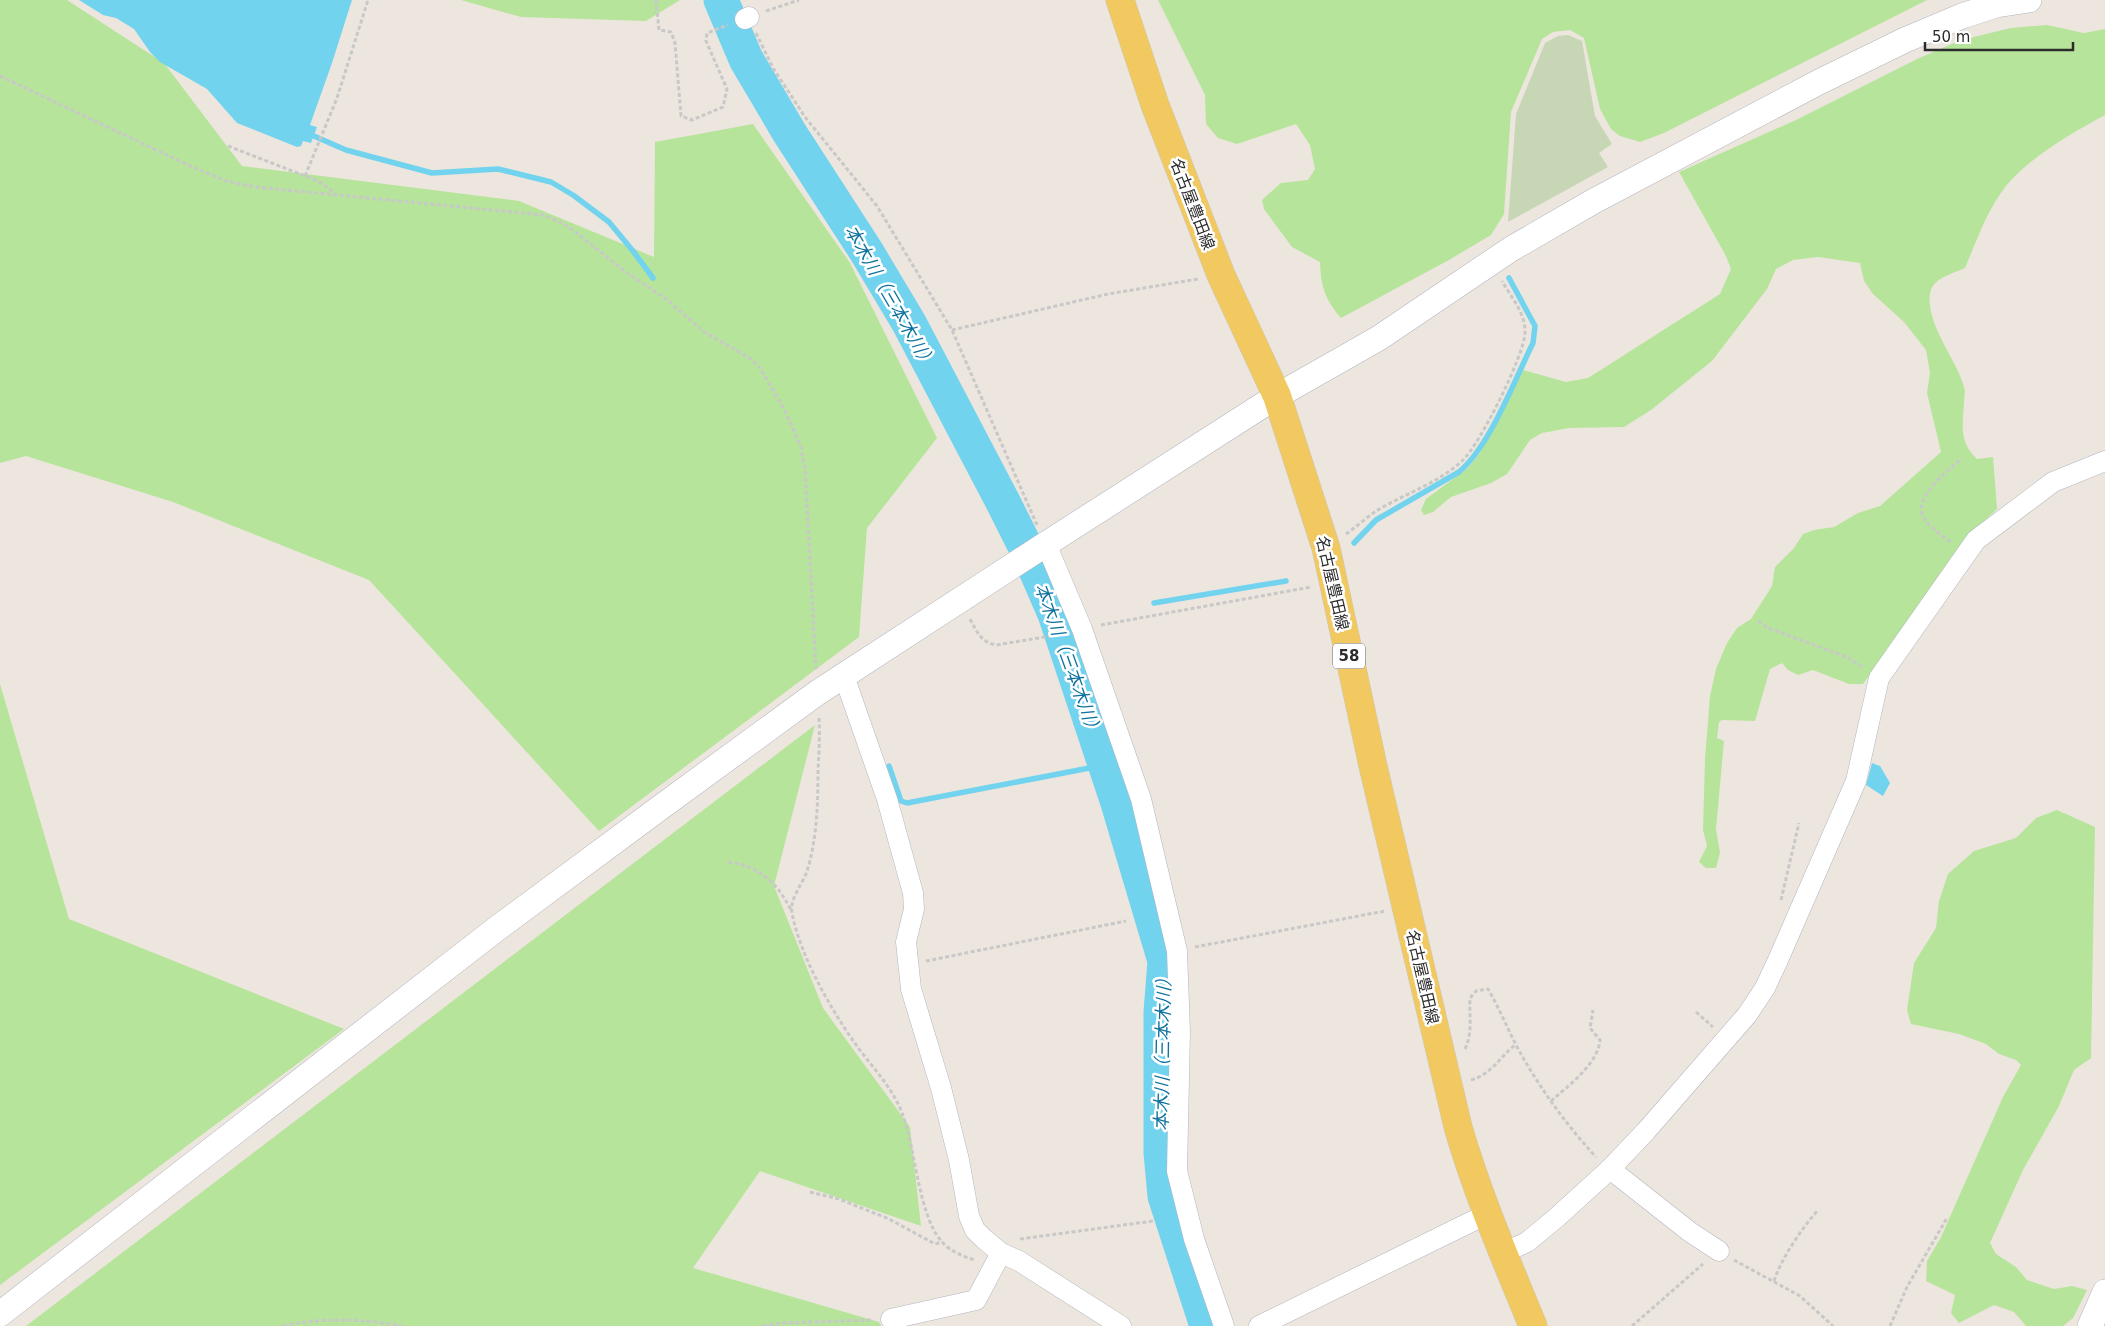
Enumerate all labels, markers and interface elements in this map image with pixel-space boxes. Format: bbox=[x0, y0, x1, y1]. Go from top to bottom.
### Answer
scale bar bbox=[1925, 20, 2072, 52]
text: 50 m bbox=[1932, 28, 1970, 46]
street label: 名古屋豊田線 bbox=[1166, 156, 1219, 252]
water label: 本木川（三本木川） bbox=[841, 221, 940, 372]
street label: 名古屋豊田線 bbox=[1312, 534, 1353, 632]
water label: 本木川（三本木川） bbox=[1031, 580, 1106, 740]
road number: 58 bbox=[1333, 644, 1365, 668]
street label: 名古屋豊田線 bbox=[1402, 928, 1443, 1026]
water label: 本木川（三本木川） bbox=[1151, 969, 1174, 1131]

